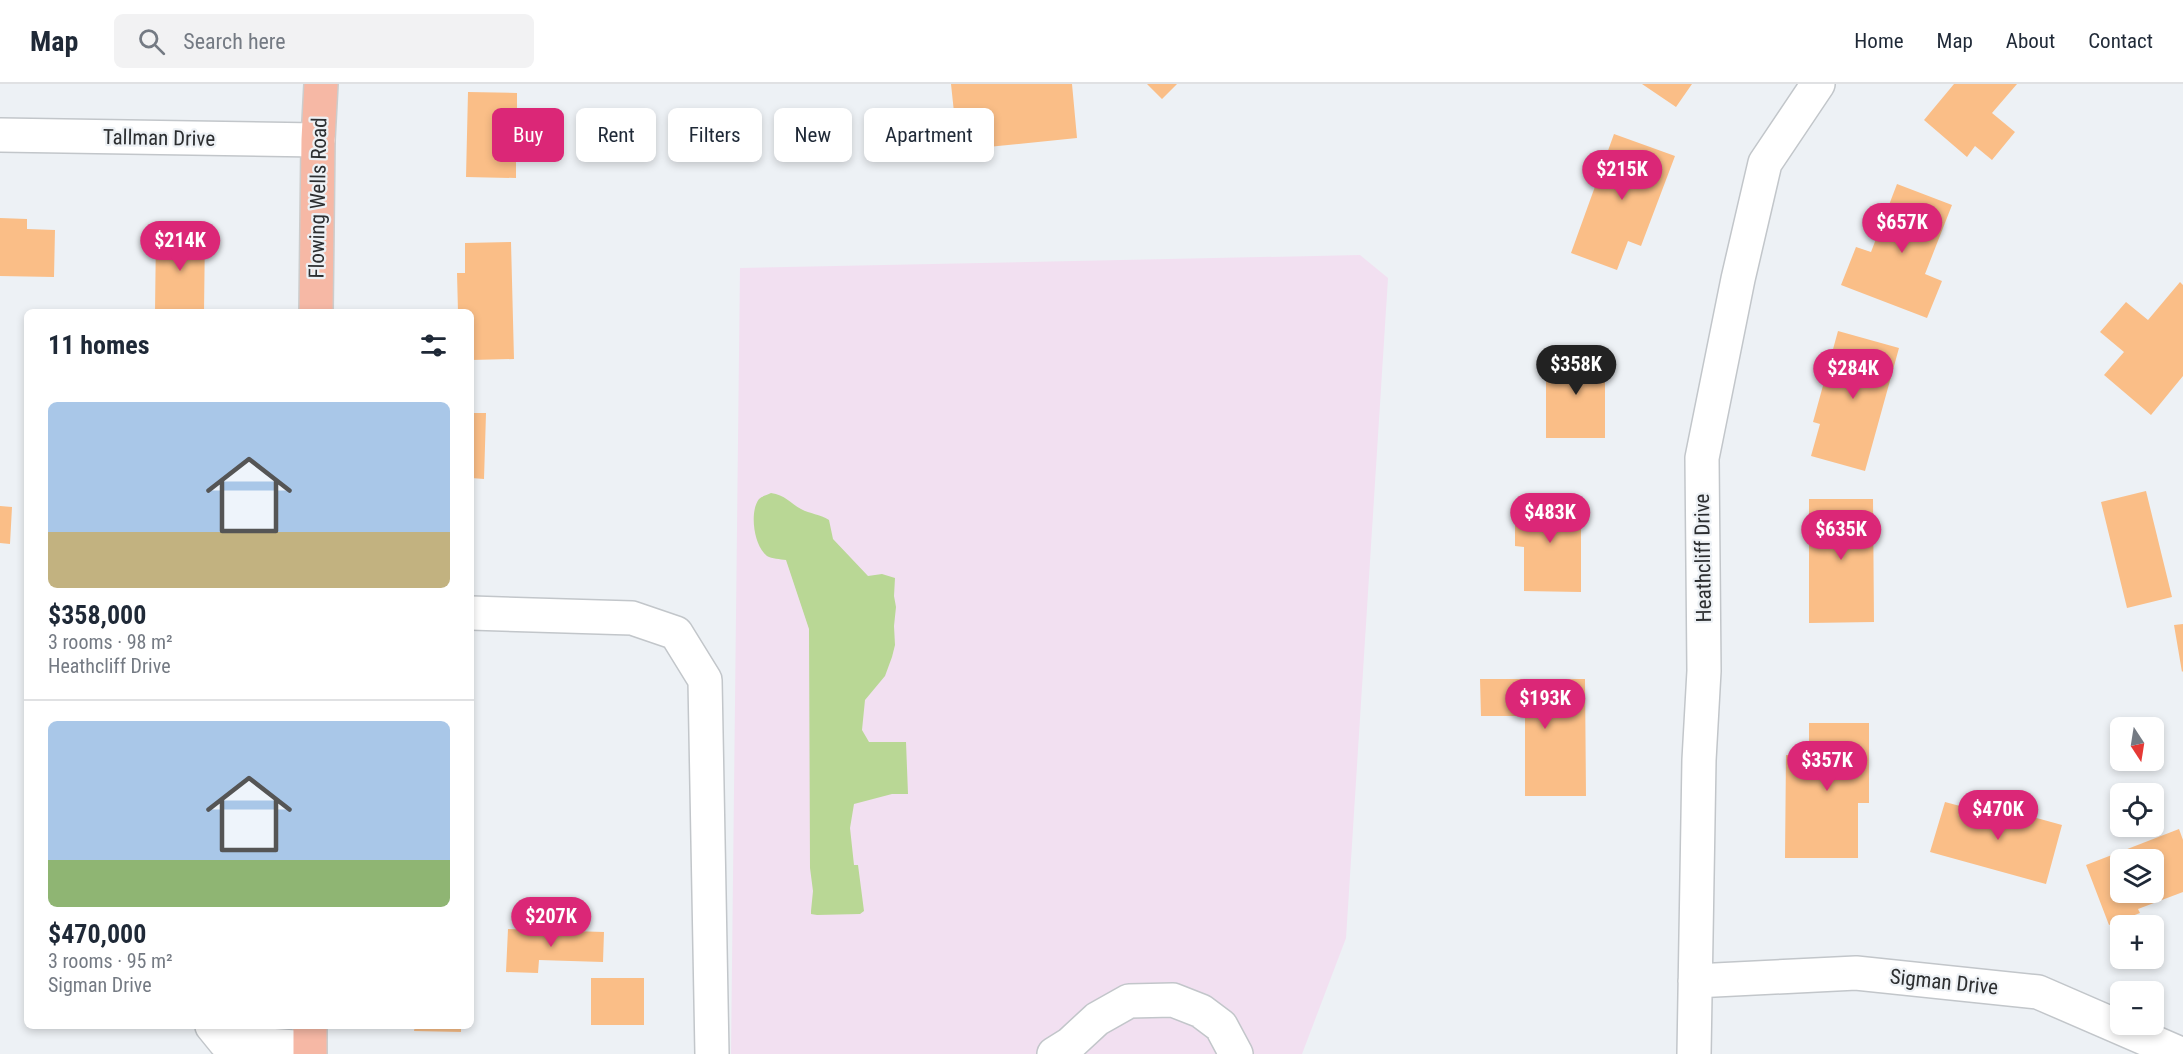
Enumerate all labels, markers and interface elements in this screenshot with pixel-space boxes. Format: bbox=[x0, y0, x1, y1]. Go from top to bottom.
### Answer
search box bbox=[114, 14, 534, 68]
text: Map bbox=[30, 25, 78, 58]
icon: search bbox=[135, 25, 168, 58]
text: Search here bbox=[183, 29, 286, 54]
text: Home bbox=[1854, 29, 1904, 53]
text: Map bbox=[1937, 29, 1973, 53]
text: About bbox=[2006, 29, 2055, 53]
text: Contact bbox=[2088, 29, 2153, 53]
chip: Buy bbox=[492, 108, 564, 162]
chip: Rent bbox=[576, 108, 656, 162]
chip: Filters bbox=[668, 108, 762, 162]
chip: New bbox=[774, 108, 852, 162]
chip: Apartment bbox=[864, 108, 994, 162]
street label: Flowing Wells Road bbox=[305, 117, 331, 279]
street label: Tallman Drive bbox=[103, 125, 215, 151]
pin: $215K bbox=[1580, 150, 1664, 201]
text: $215K bbox=[1596, 157, 1648, 181]
pin: $657K bbox=[1860, 203, 1944, 254]
text: $657K bbox=[1876, 210, 1928, 234]
pin: $214K bbox=[138, 221, 222, 272]
text: $214K bbox=[154, 228, 206, 252]
icon: filters bbox=[417, 329, 450, 362]
text: 11 homes bbox=[48, 330, 150, 360]
pin: $358K bbox=[1534, 345, 1618, 396]
pin: $284K bbox=[1811, 349, 1895, 400]
text: $358K bbox=[1550, 352, 1602, 376]
text: $284K bbox=[1827, 356, 1879, 380]
icon: home bbox=[195, 441, 303, 549]
pin: $483K bbox=[1508, 493, 1592, 544]
street label: Heathcliff Drive bbox=[1690, 493, 1716, 623]
text: $483K bbox=[1524, 500, 1576, 524]
pin: $635K bbox=[1799, 510, 1883, 561]
text: $635K bbox=[1815, 517, 1867, 541]
text: $358,000 bbox=[48, 600, 146, 630]
text: 3 rooms · 98 m² bbox=[48, 630, 173, 654]
text: Heathcliff Drive bbox=[48, 654, 171, 678]
pin: $193K bbox=[1503, 679, 1587, 730]
text: $193K bbox=[1519, 686, 1571, 710]
north arrow bbox=[2110, 717, 2164, 771]
map controls bbox=[2110, 717, 2164, 1035]
pin: $357K bbox=[1785, 741, 1869, 792]
text: $357K bbox=[1801, 748, 1853, 772]
icon: home bbox=[195, 760, 303, 868]
button: locate bbox=[2110, 783, 2164, 837]
pin: $470K bbox=[1956, 790, 2040, 841]
text: $470K bbox=[1972, 797, 2024, 821]
button: layers bbox=[2110, 849, 2164, 903]
pin: $207K bbox=[509, 897, 593, 948]
text: $207K bbox=[525, 904, 577, 928]
button: + bbox=[2110, 915, 2164, 969]
text: $470,000 bbox=[48, 919, 146, 949]
text: 3 rooms · 95 m² bbox=[48, 949, 173, 973]
street label: Sigman Drive bbox=[1889, 964, 2000, 1000]
text: Sigman Drive bbox=[48, 973, 152, 997]
button: − bbox=[2110, 981, 2164, 1035]

